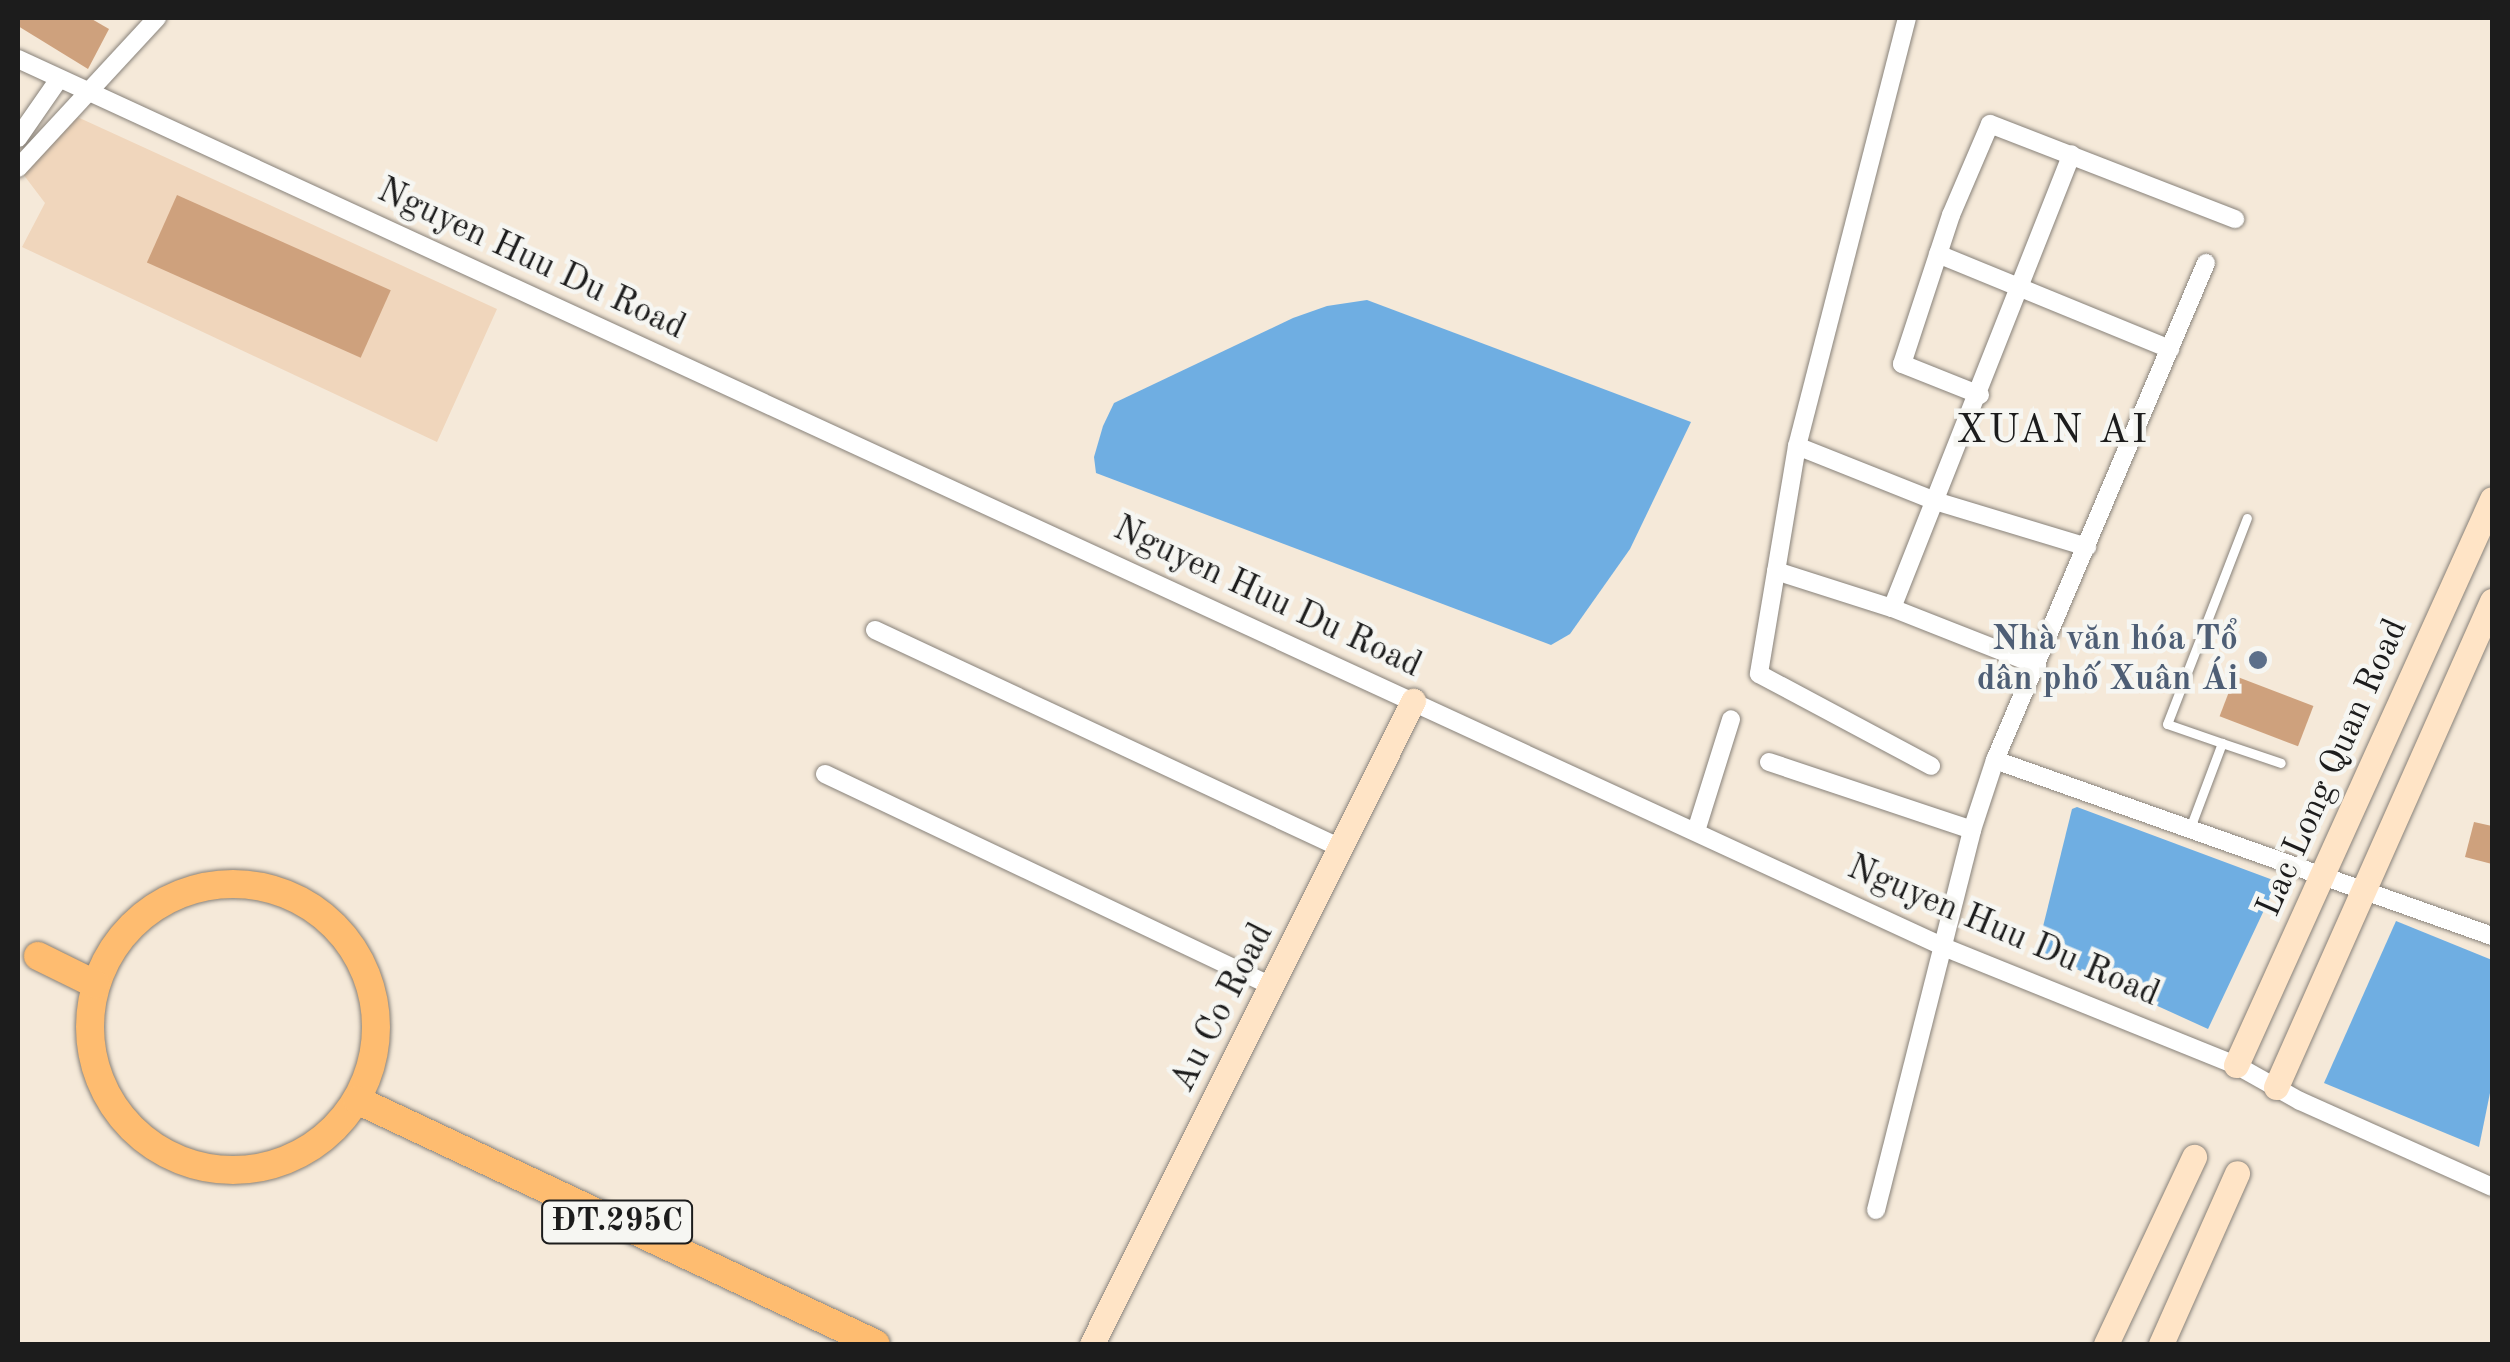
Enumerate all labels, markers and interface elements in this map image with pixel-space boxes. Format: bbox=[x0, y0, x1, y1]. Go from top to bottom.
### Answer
street label: Nguyen Huu Du Road bbox=[370, 170, 692, 350]
district label: XUAN AI bbox=[1956, 408, 2150, 456]
street label: Nguyen Huu Du Road bbox=[1106, 508, 1428, 688]
street label: Lac Long Quan Road bbox=[2248, 613, 2418, 923]
place label: Nhà văn hóa Tổ dân phố Xuân Ái bbox=[1977, 619, 2238, 701]
marker: Nhà văn hóa Tổ dân phố Xuân Ái bbox=[2247, 649, 2269, 671]
street label: Nguyen Huu Du Road bbox=[1841, 847, 2165, 1017]
street label: Au Co Road bbox=[1163, 917, 1283, 1099]
road number: ĐT.295C bbox=[540, 1195, 694, 1249]

